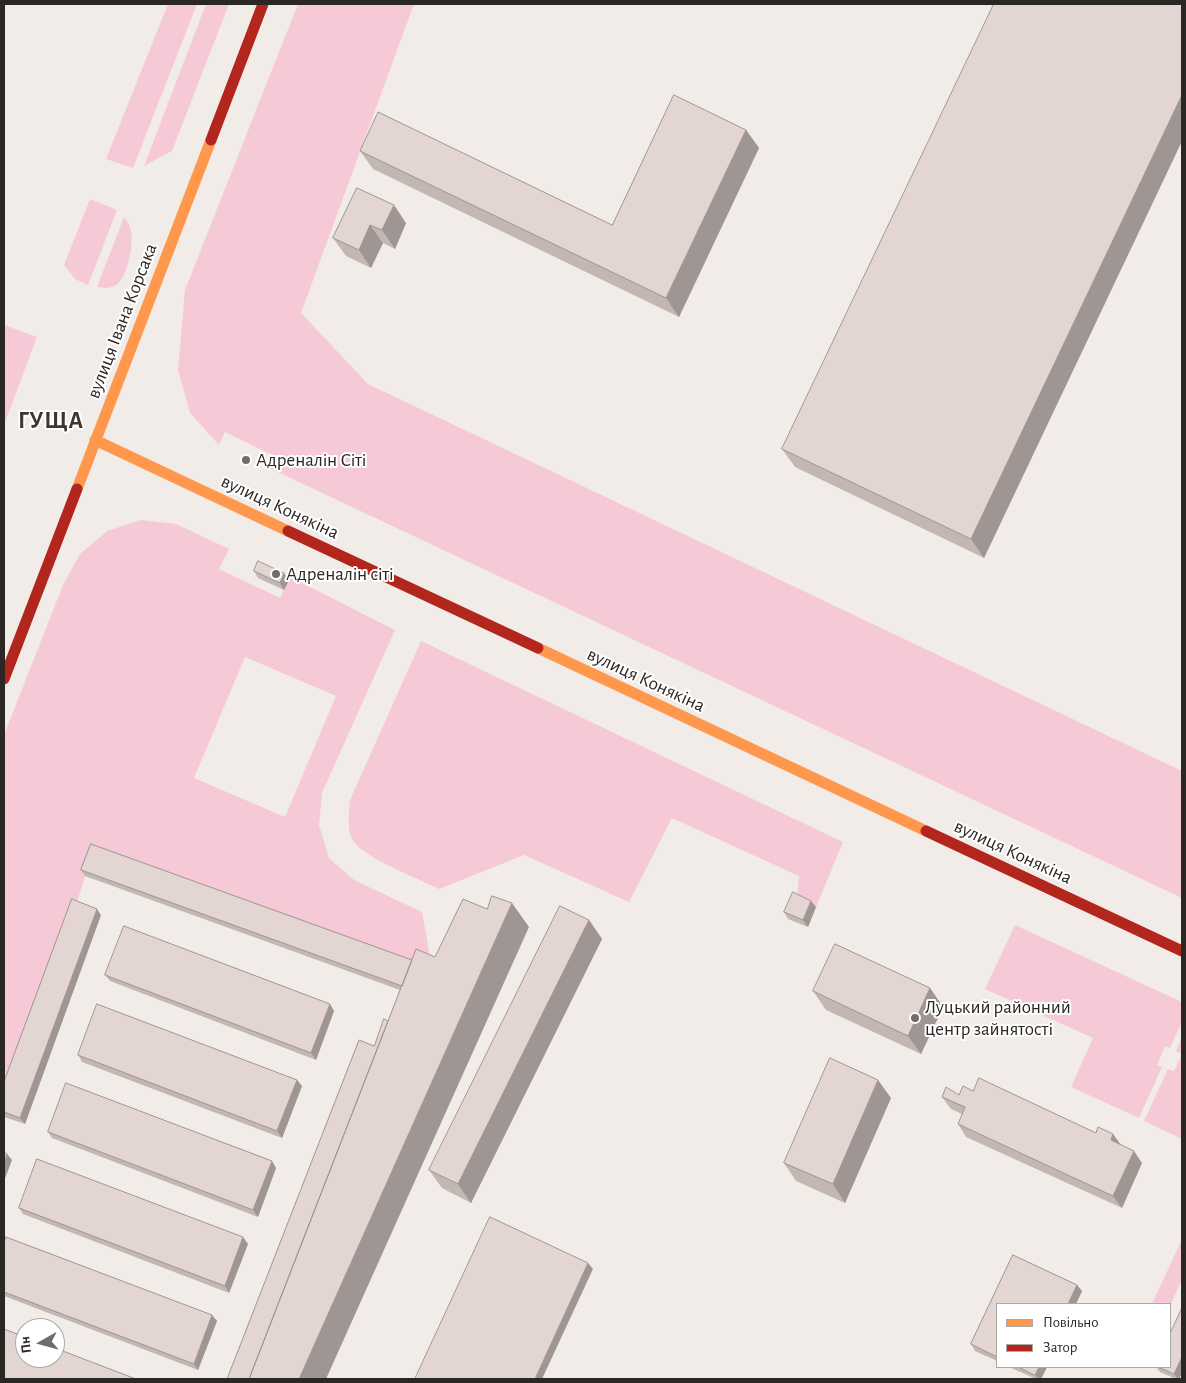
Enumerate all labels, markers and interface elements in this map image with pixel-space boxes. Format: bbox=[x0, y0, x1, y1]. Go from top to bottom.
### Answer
street label: вулиця Івана Корсака bbox=[82, 240, 162, 402]
district label: ГУЩА bbox=[18, 407, 84, 435]
place label: Адреналін Сіті bbox=[256, 449, 366, 471]
marker: Адреналін Сіті bbox=[240, 454, 252, 466]
street label: вулиця Конякіна bbox=[217, 470, 343, 544]
place label: Адреналін сіті bbox=[286, 563, 394, 585]
marker: Адреналін сіті bbox=[270, 568, 282, 580]
street label: вулиця Конякіна bbox=[583, 643, 709, 717]
street label: вулиця Конякіна bbox=[950, 815, 1076, 889]
place label: Луцький районний центр зайнятості bbox=[925, 996, 1071, 1040]
marker: Луцький районний центр зайнятості bbox=[909, 1012, 921, 1024]
legend bbox=[996, 1303, 1171, 1368]
text: Повільно bbox=[1043, 1315, 1099, 1330]
north arrow bbox=[15, 1318, 65, 1368]
text: Пн bbox=[18, 1335, 34, 1354]
text: Затор bbox=[1043, 1340, 1077, 1355]

